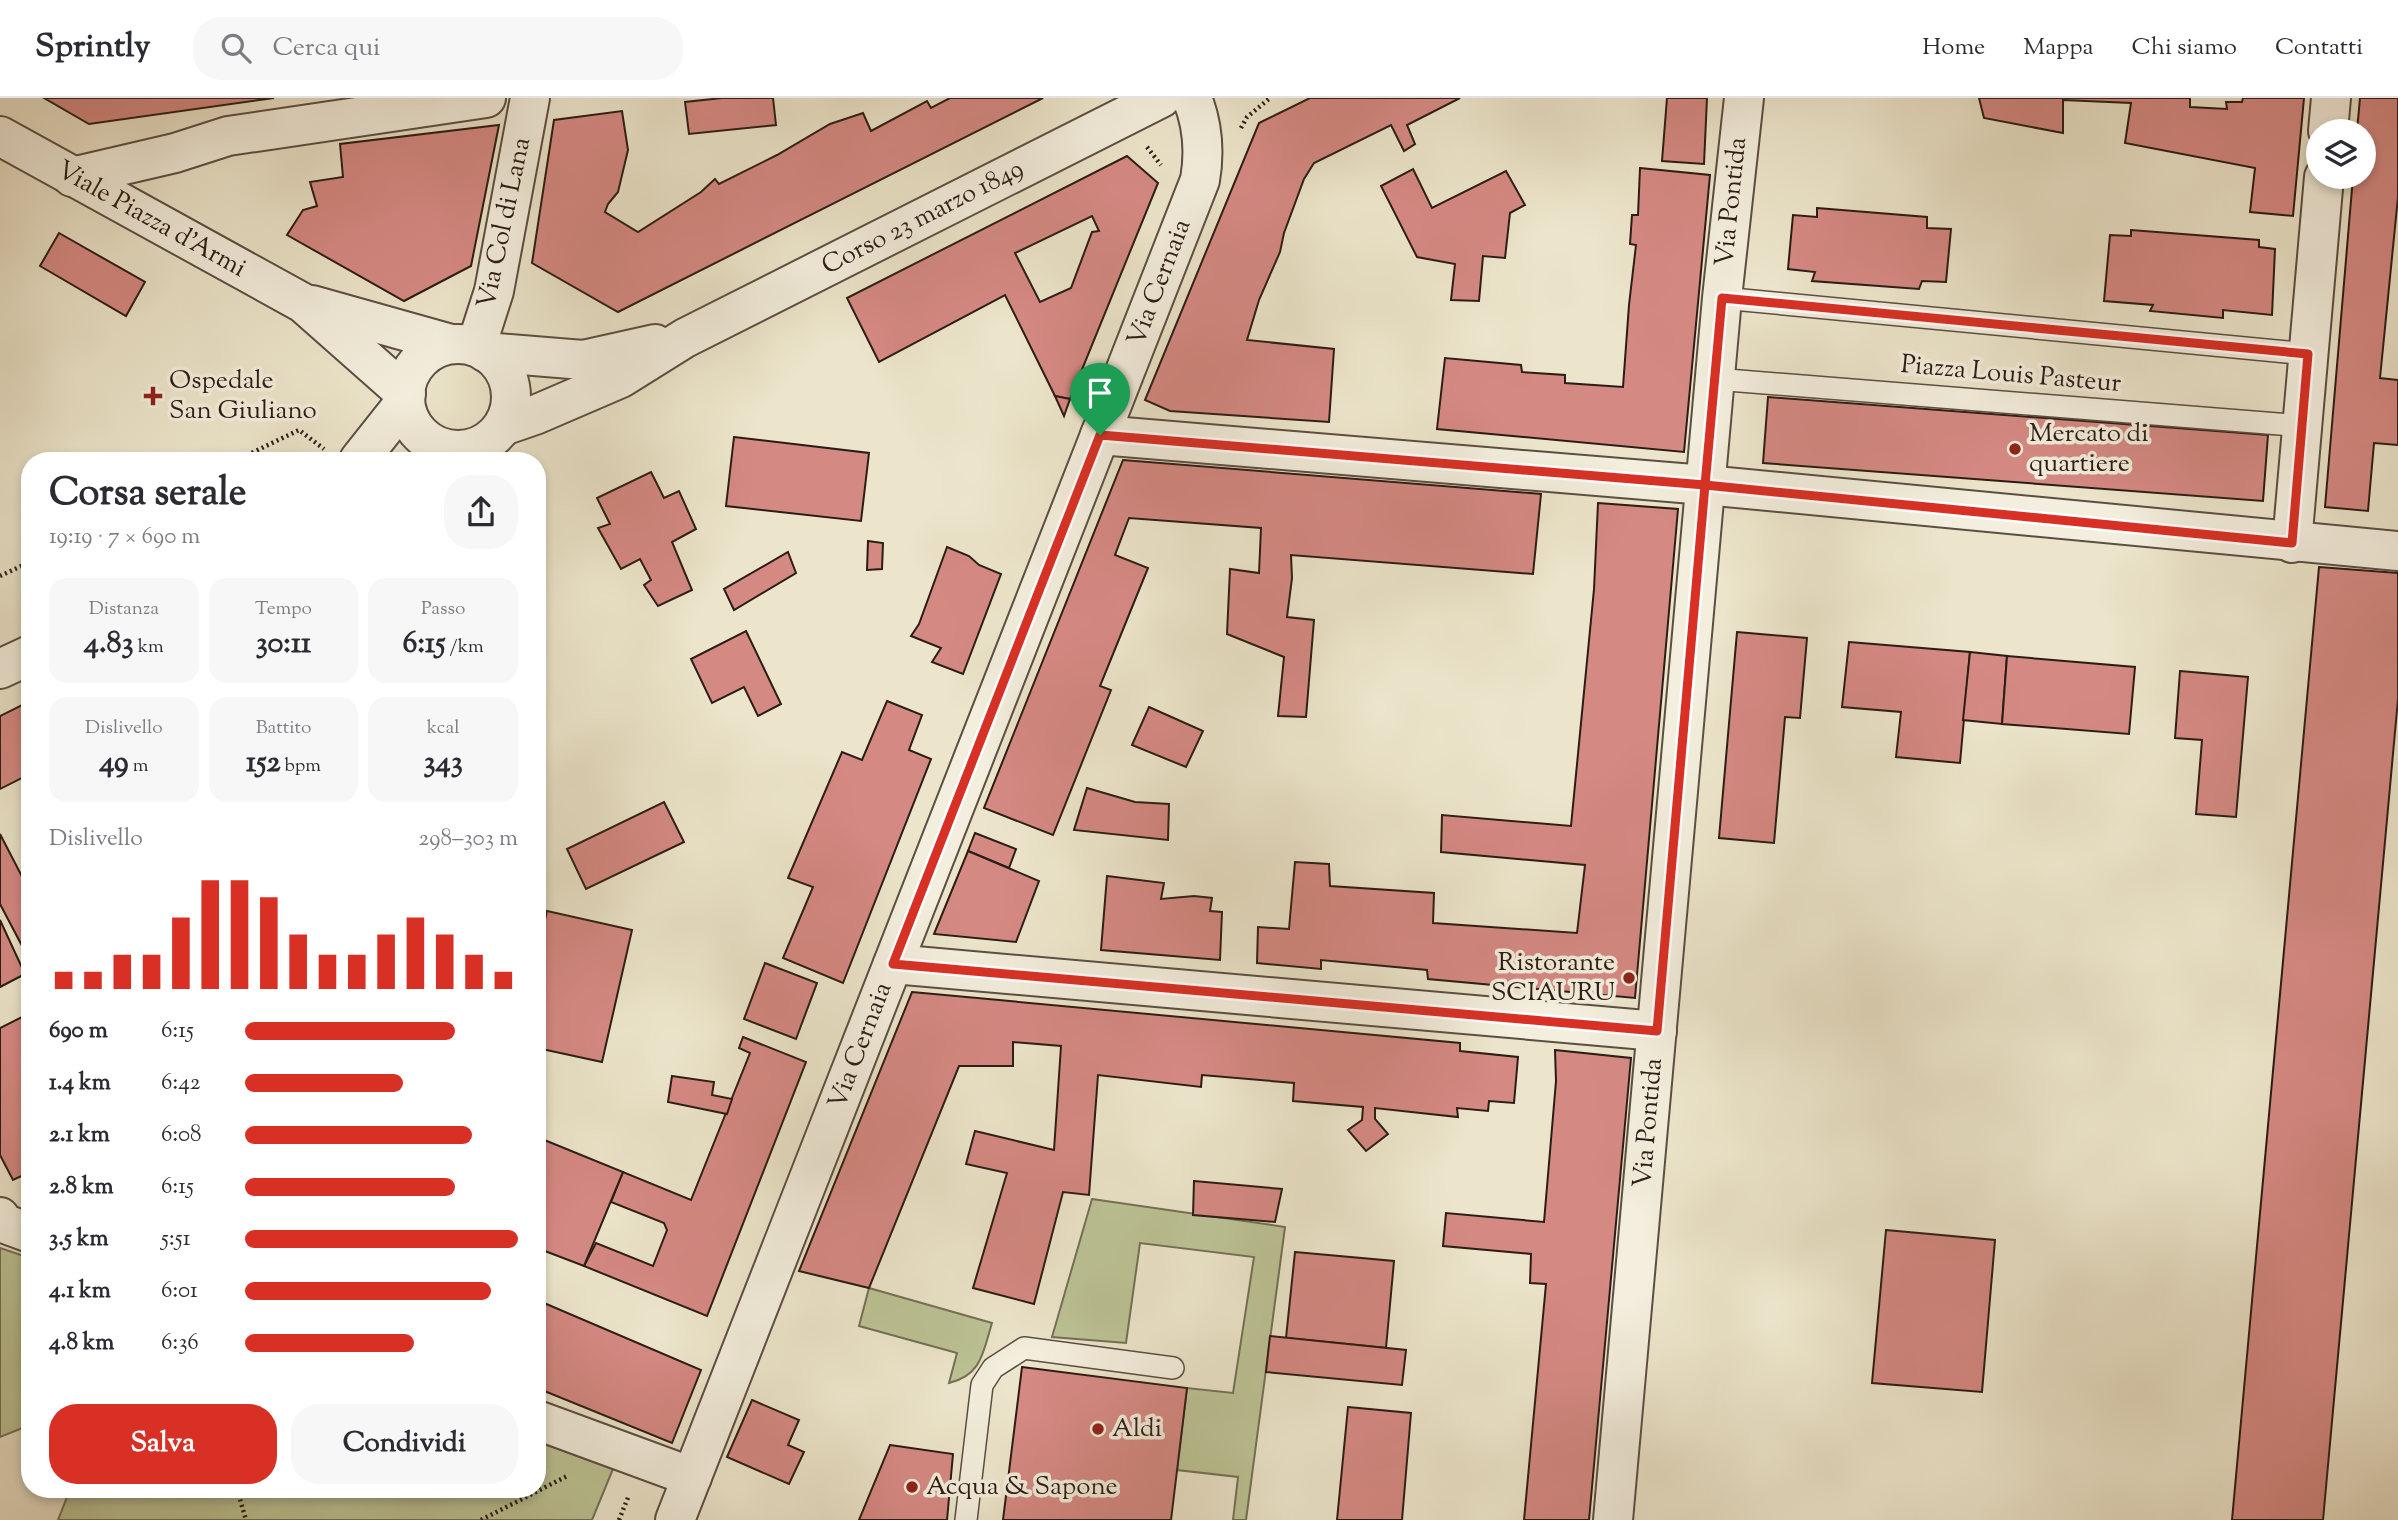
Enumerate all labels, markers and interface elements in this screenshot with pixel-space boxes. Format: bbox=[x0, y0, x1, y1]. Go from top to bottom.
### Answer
search box bbox=[193, 17, 683, 80]
text: Sprintly bbox=[35, 24, 151, 72]
icon: search bbox=[217, 29, 255, 67]
text: Cerca qui bbox=[273, 30, 381, 67]
text: Home bbox=[1922, 31, 1985, 65]
text: Mappa bbox=[2023, 31, 2094, 65]
text: Chi siamo bbox=[2132, 31, 2237, 65]
text: Contatti bbox=[2275, 31, 2363, 65]
map controls bbox=[2306, 119, 2376, 189]
button: layers bbox=[2306, 119, 2376, 189]
street label: Via Col di Lana bbox=[469, 134, 541, 312]
street label: Via Pontida bbox=[1707, 135, 1757, 269]
street label: Corso 23 marzo 1849 bbox=[816, 151, 1030, 285]
street label: Viale Piazza d'Armi bbox=[49, 152, 253, 288]
street label: Via Cernaia bbox=[1119, 214, 1201, 352]
street label: Piazza Louis Pasteur bbox=[1899, 347, 2123, 403]
place label: Ospedale San Giuliano bbox=[169, 363, 317, 430]
pin bbox=[1070, 363, 1130, 435]
icon: arrive bbox=[1081, 374, 1119, 412]
marker: Ospedale San Giuliano bbox=[143, 386, 163, 406]
place label: Mercato di quartiere bbox=[2029, 416, 2149, 483]
marker: Mercato di quartiere bbox=[2007, 441, 2023, 457]
text: Corsa serale bbox=[49, 468, 247, 522]
button: share bbox=[444, 475, 518, 549]
text: 19:19 · 7 × 690 m bbox=[49, 521, 200, 554]
text: Distanza bbox=[89, 596, 159, 623]
text: Tempo bbox=[255, 596, 312, 623]
text: Passo bbox=[421, 596, 465, 623]
text: 4.83 bbox=[84, 623, 134, 666]
text: 30:11 bbox=[256, 623, 311, 666]
text: 6:15 bbox=[403, 623, 445, 666]
text: km bbox=[134, 634, 164, 661]
text: /km bbox=[445, 634, 484, 661]
text: Dislivello bbox=[85, 715, 163, 742]
text: Battito bbox=[256, 715, 311, 742]
text: kcal bbox=[427, 715, 459, 742]
text: 49 bbox=[99, 742, 129, 785]
text: 152 bbox=[246, 742, 280, 785]
text: 343 bbox=[423, 742, 463, 785]
text: m bbox=[129, 753, 148, 780]
text: bpm bbox=[280, 753, 321, 780]
text: Dislivello bbox=[49, 823, 143, 856]
text: 298–303 m bbox=[419, 823, 518, 856]
place label: Ristorante SCIAURU bbox=[1491, 945, 1615, 1012]
marker: Ristorante SCIAURU bbox=[1621, 970, 1637, 986]
street label: Via Cernaia bbox=[820, 977, 902, 1115]
text: 690 m bbox=[49, 1015, 108, 1048]
text: 6:15 bbox=[161, 1015, 194, 1048]
street label: Via Pontida bbox=[1625, 1057, 1673, 1189]
text: 1.4 km bbox=[49, 1067, 111, 1100]
text: 6:42 bbox=[161, 1067, 201, 1100]
text: 2.1 km bbox=[49, 1119, 110, 1152]
text: 6:08 bbox=[161, 1119, 202, 1152]
text: 2.8 km bbox=[49, 1171, 114, 1204]
text: 6:15 bbox=[161, 1171, 194, 1204]
text: 3.5 km bbox=[49, 1223, 108, 1256]
text: 5:51 bbox=[161, 1223, 191, 1256]
text: 4.1 km bbox=[49, 1275, 111, 1308]
text: 6:01 bbox=[161, 1275, 198, 1308]
text: 4.8 km bbox=[49, 1327, 114, 1360]
text: 6:36 bbox=[161, 1327, 199, 1360]
button: Salva bbox=[49, 1404, 277, 1484]
button: Condividi bbox=[291, 1404, 518, 1484]
place label: Aldi bbox=[1112, 1411, 1162, 1448]
marker: Aldi bbox=[1090, 1421, 1106, 1437]
place label: Acqua & Sapone bbox=[926, 1469, 1118, 1506]
marker: Acqua & Sapone bbox=[904, 1479, 920, 1495]

